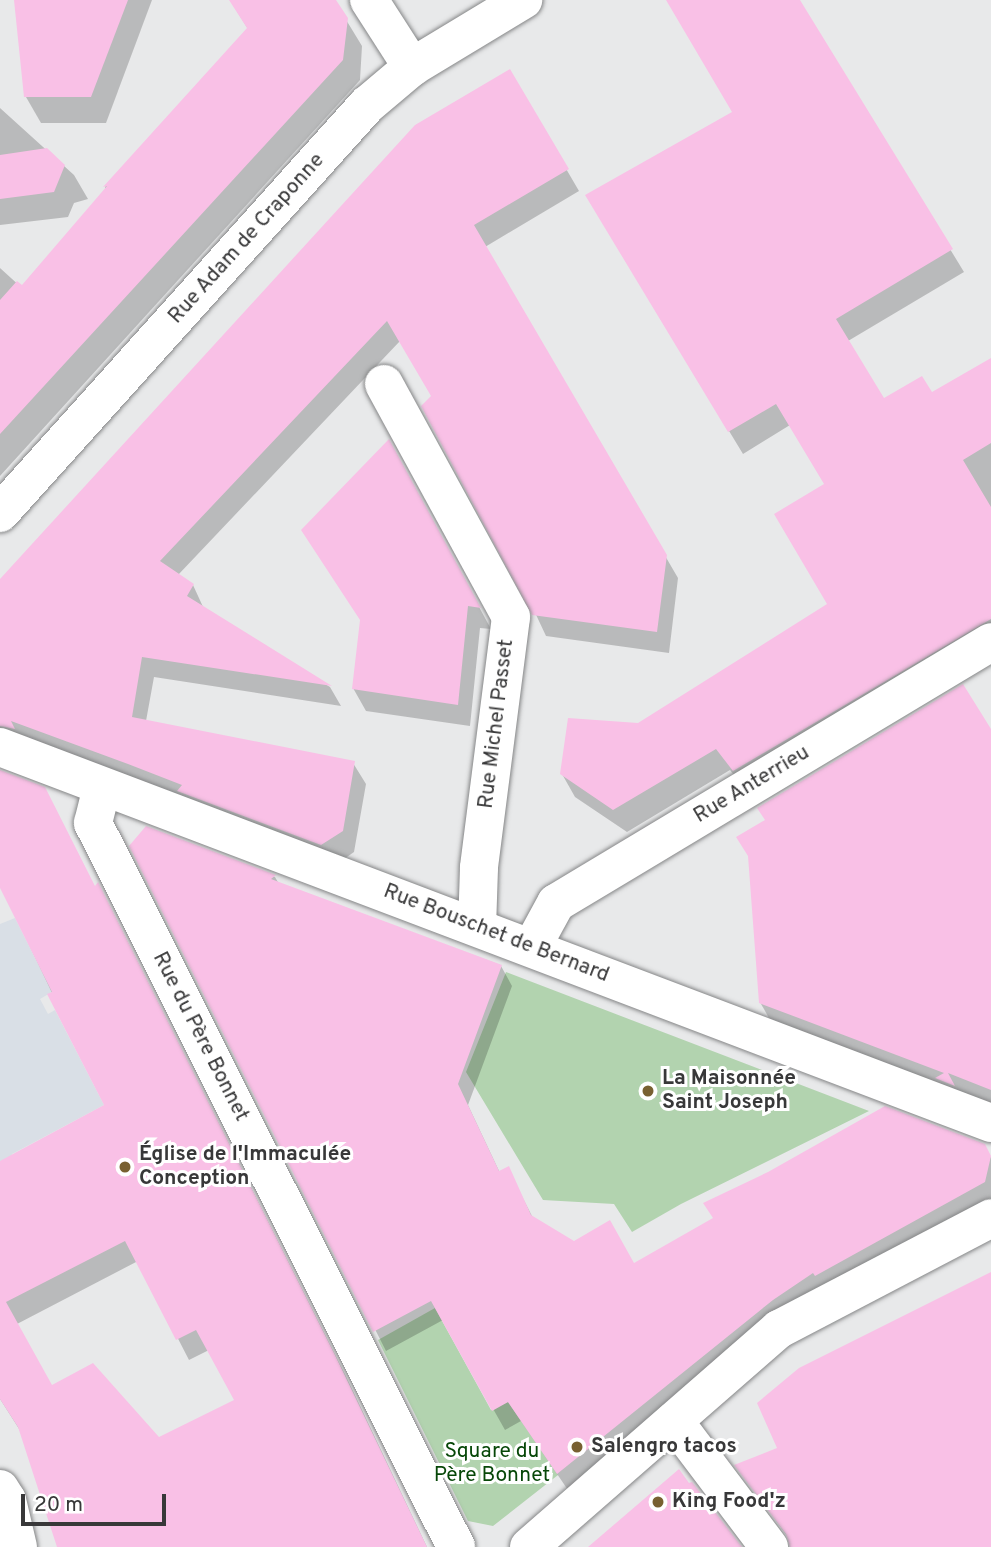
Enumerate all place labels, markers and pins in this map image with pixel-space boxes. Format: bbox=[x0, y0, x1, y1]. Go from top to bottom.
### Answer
place label: La Maisonnée Saint Joseph bbox=[662, 1066, 796, 1116]
marker: La Maisonnée Saint Joseph bbox=[640, 1083, 656, 1099]
place label: Église de l'Immaculée Conception bbox=[139, 1142, 351, 1192]
marker: Église de l'Immaculée Conception bbox=[117, 1159, 133, 1175]
place label: Salengro tacos bbox=[591, 1434, 737, 1460]
marker: Salengro tacos bbox=[569, 1439, 585, 1455]
place label: King Food'z bbox=[672, 1489, 786, 1515]
marker: King Food'z bbox=[650, 1494, 666, 1510]

